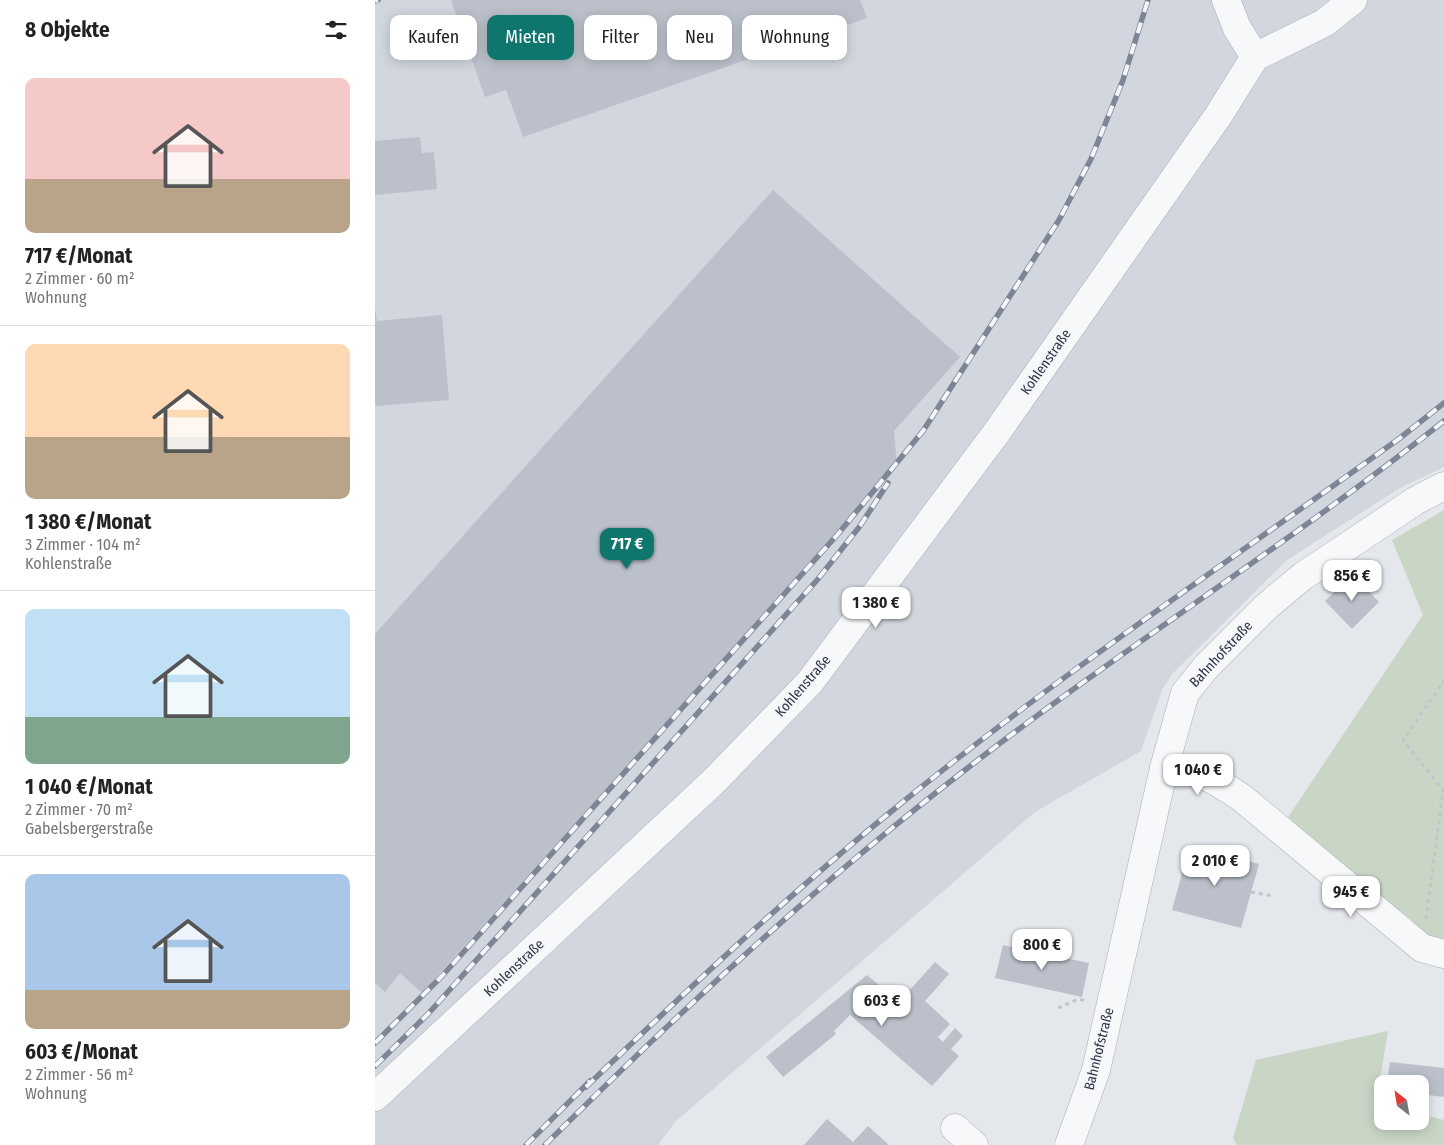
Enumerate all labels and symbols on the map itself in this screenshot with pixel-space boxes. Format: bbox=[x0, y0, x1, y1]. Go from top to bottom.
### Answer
street label: Kohlenstraße bbox=[1017, 326, 1075, 398]
pin: 717 € bbox=[592, 528, 662, 570]
pin: 856 € bbox=[1317, 560, 1387, 602]
pin: 1 380 € bbox=[830, 586, 922, 629]
street label: Bahnhofstraße bbox=[1186, 617, 1256, 691]
street label: Kohlenstraße bbox=[772, 652, 834, 720]
pin: 1 040 € bbox=[1152, 754, 1244, 796]
pin: 2 010 € bbox=[1169, 844, 1261, 887]
pin: 945 € bbox=[1316, 876, 1386, 918]
pin: 800 € bbox=[1007, 928, 1077, 971]
street label: Kohlenstraße bbox=[480, 936, 548, 1000]
pin: 603 € bbox=[847, 984, 917, 1027]
street label: Bahnhofstraße bbox=[1081, 1006, 1117, 1092]
north arrow bbox=[1374, 1075, 1429, 1130]

